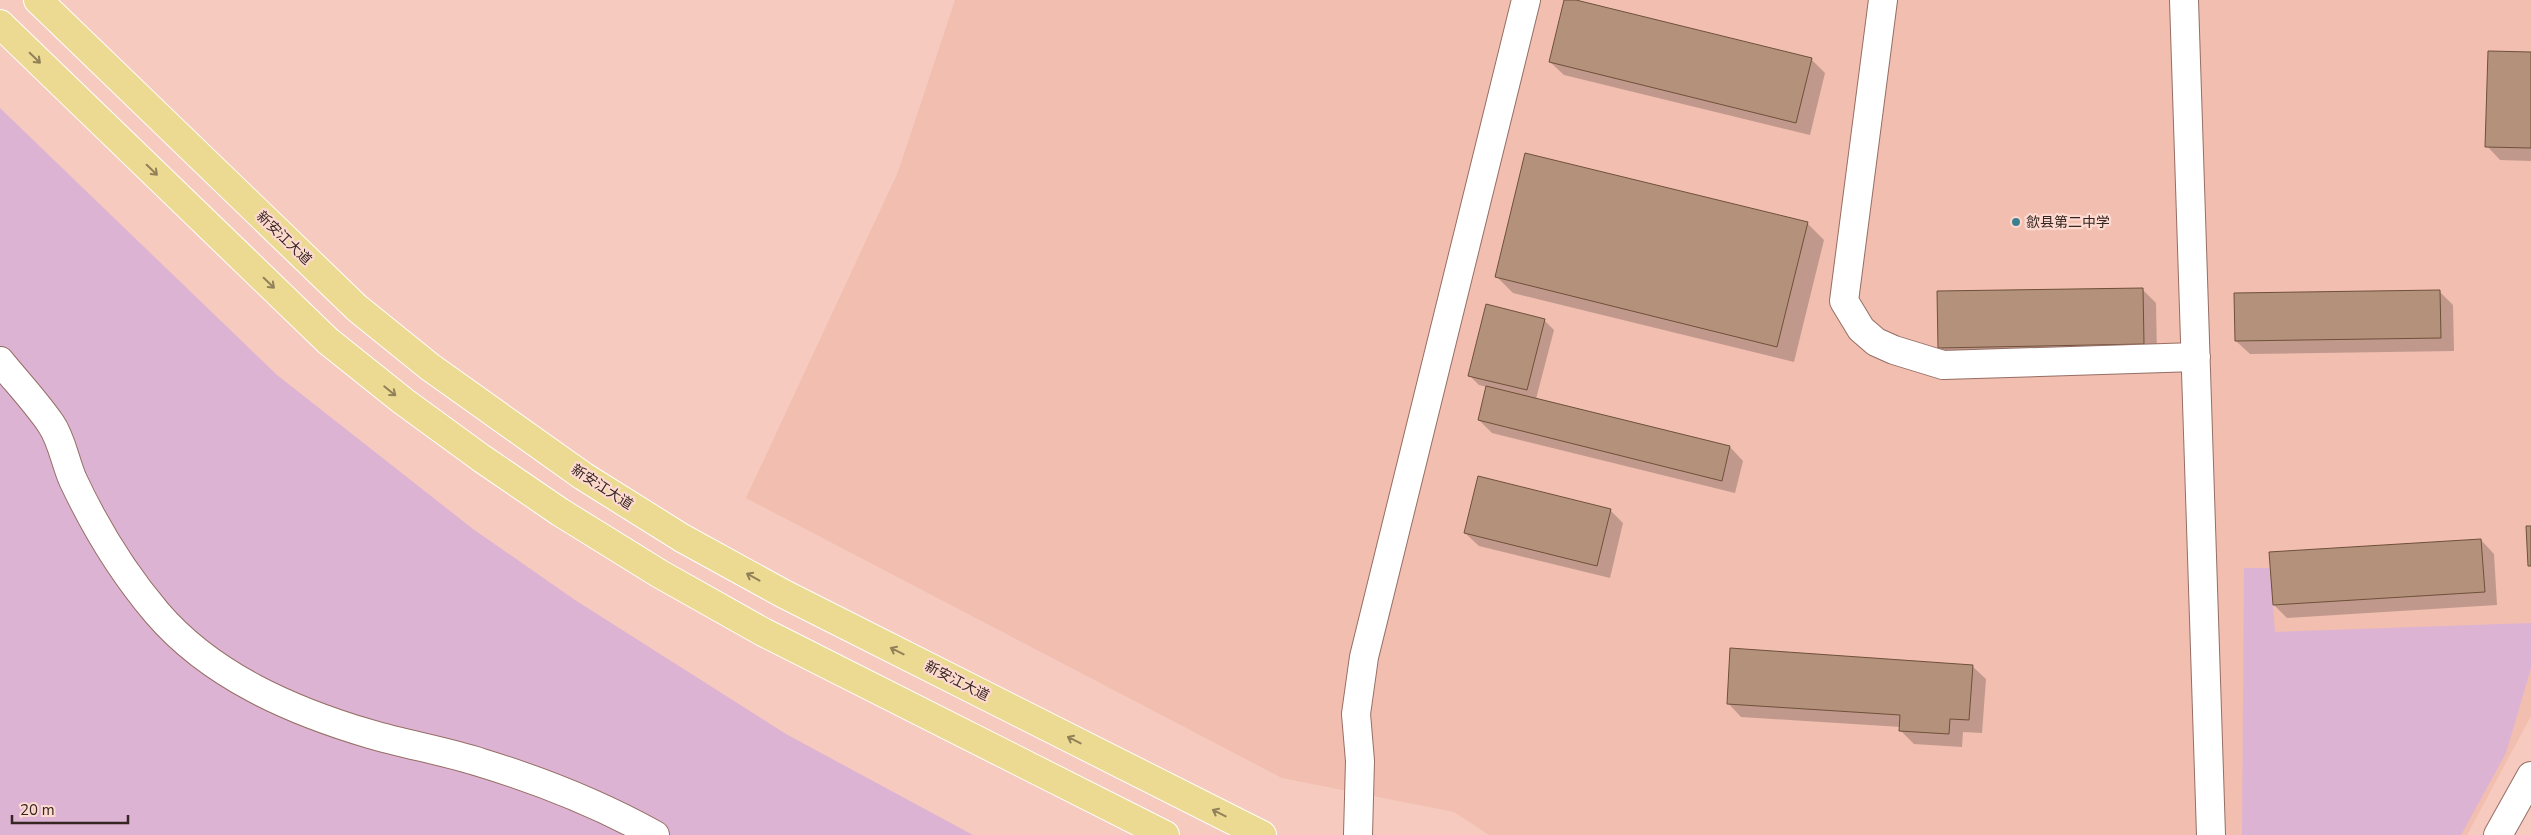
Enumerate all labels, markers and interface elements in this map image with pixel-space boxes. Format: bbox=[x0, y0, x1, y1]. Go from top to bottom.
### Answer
one-way arrow bbox=[29, 51, 41, 64]
one-way arrow bbox=[146, 164, 158, 177]
street label: 新安江大道 bbox=[252, 207, 316, 269]
place label: 歙县第二中学 bbox=[2026, 213, 2110, 232]
marker: 歙县第二中学 bbox=[2010, 216, 2022, 228]
one-way arrow bbox=[263, 277, 275, 289]
one-way arrow bbox=[384, 385, 397, 396]
street label: 新安江大道 bbox=[567, 460, 637, 514]
one-way arrow bbox=[745, 572, 760, 582]
one-way arrow bbox=[890, 646, 905, 655]
street label: 新安江大道 bbox=[922, 657, 992, 705]
one-way arrow bbox=[1066, 735, 1081, 745]
scale bar bbox=[12, 792, 129, 824]
text: 20 m bbox=[20, 800, 55, 820]
one-way arrow bbox=[1211, 808, 1226, 818]

